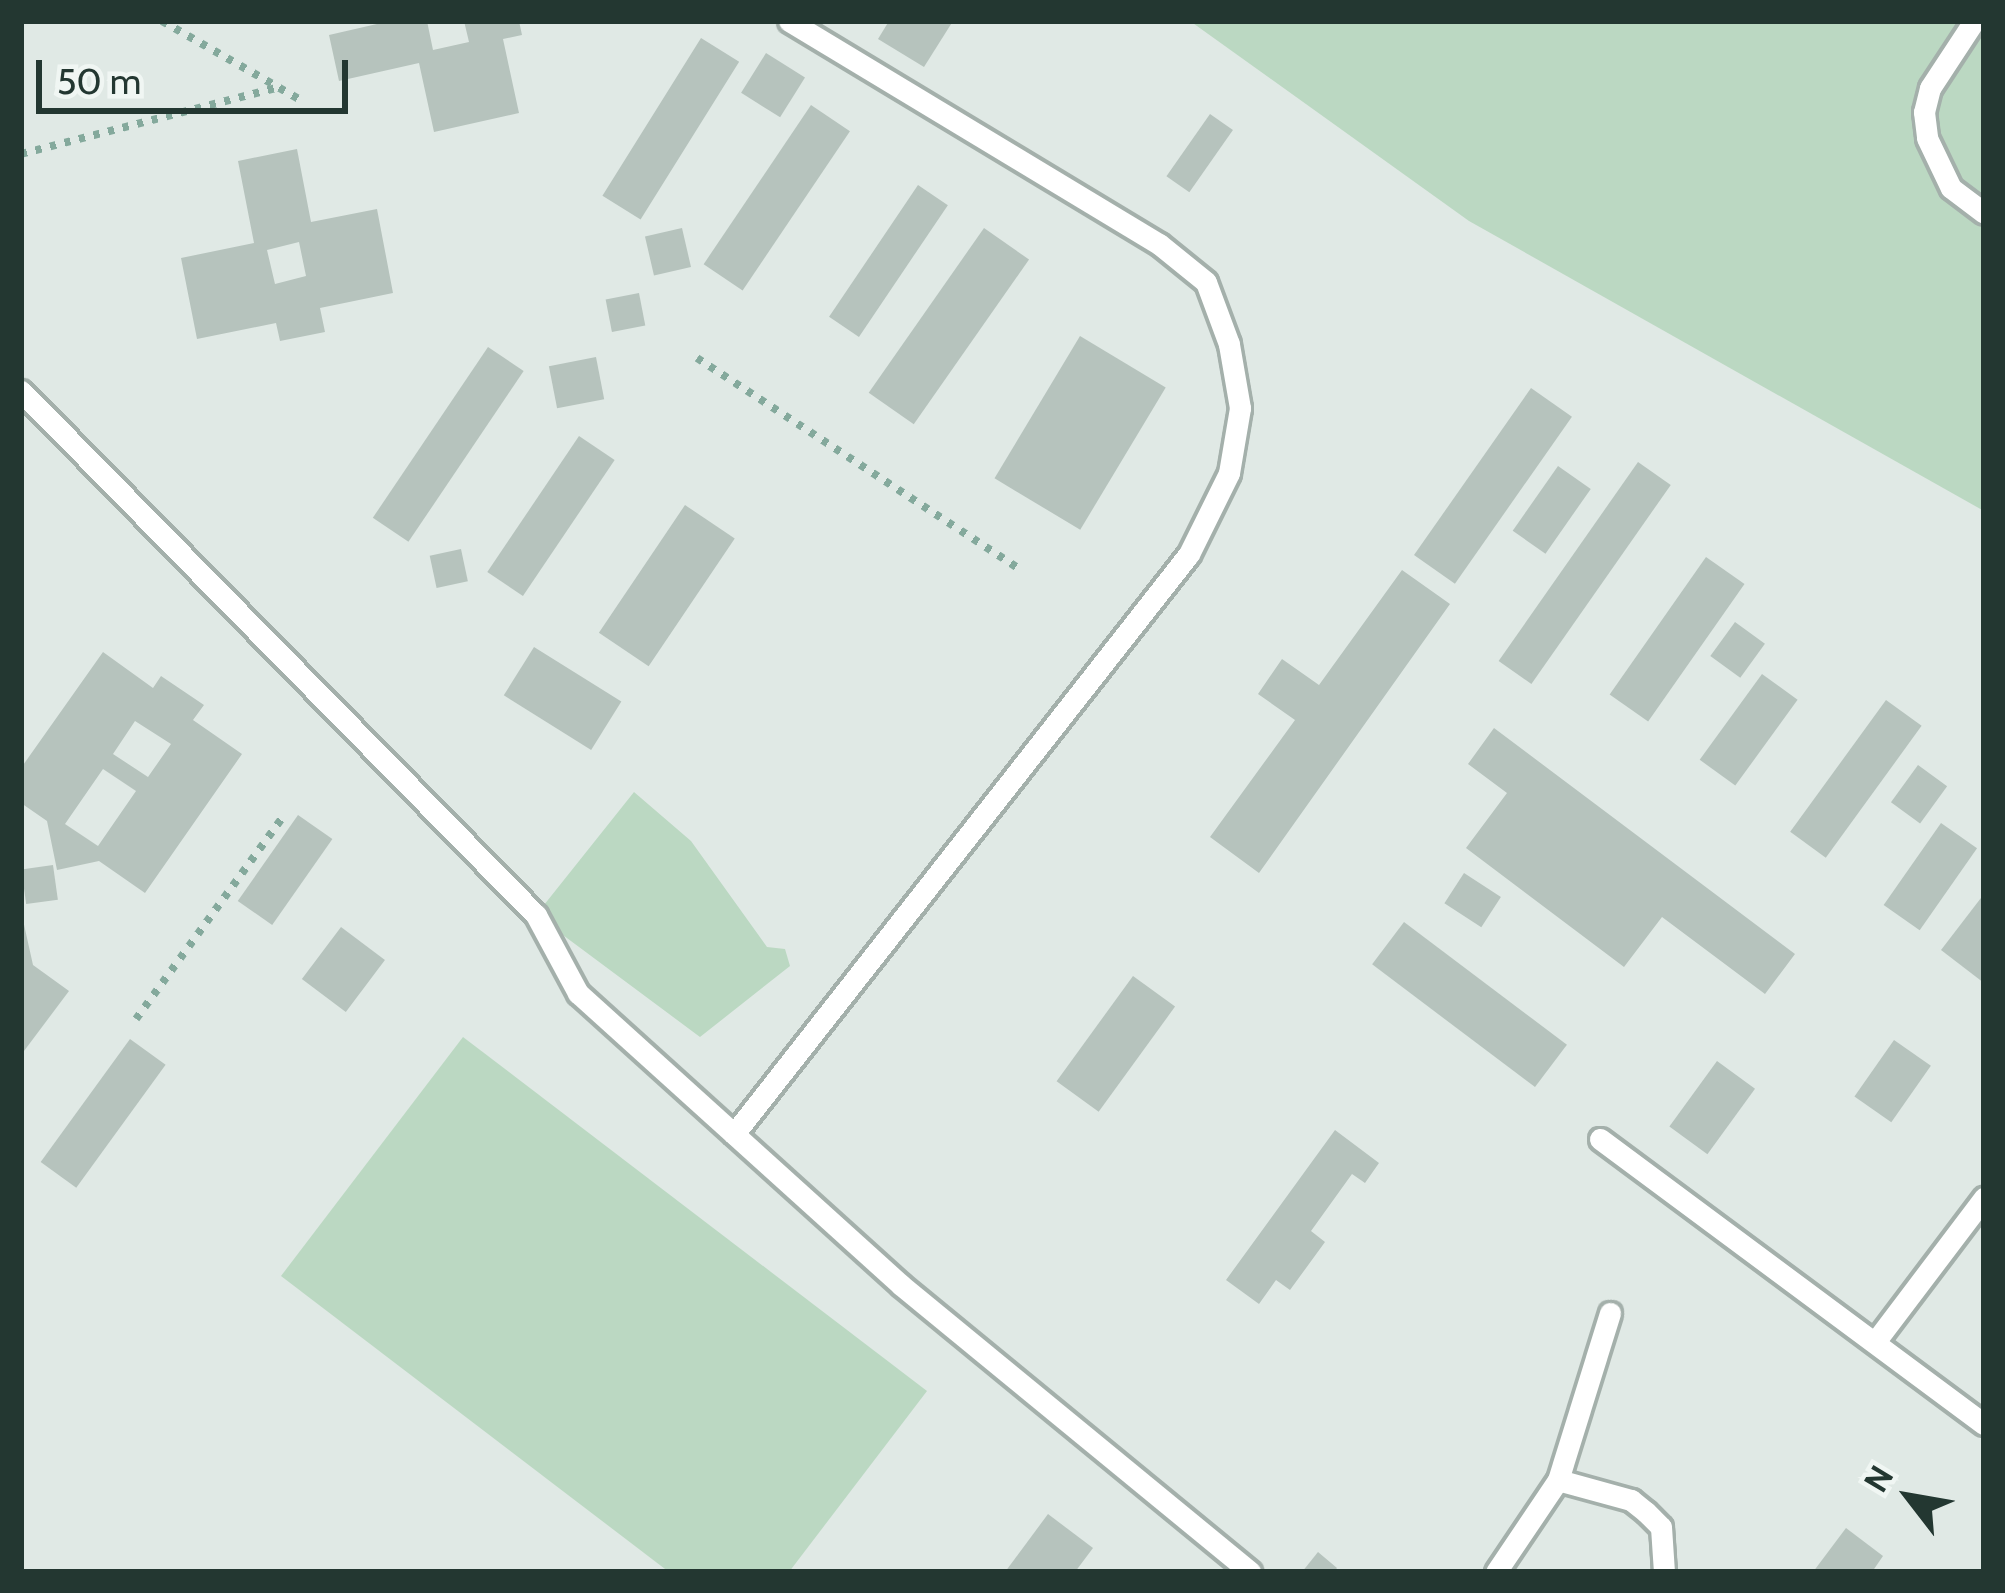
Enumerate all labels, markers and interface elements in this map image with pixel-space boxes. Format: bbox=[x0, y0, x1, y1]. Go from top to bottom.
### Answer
scale bar bbox=[42, 36, 354, 110]
text: 50 m bbox=[57, 59, 141, 103]
north arrow bbox=[1849, 1437, 1969, 1557]
text: N bbox=[1855, 1458, 1901, 1499]

